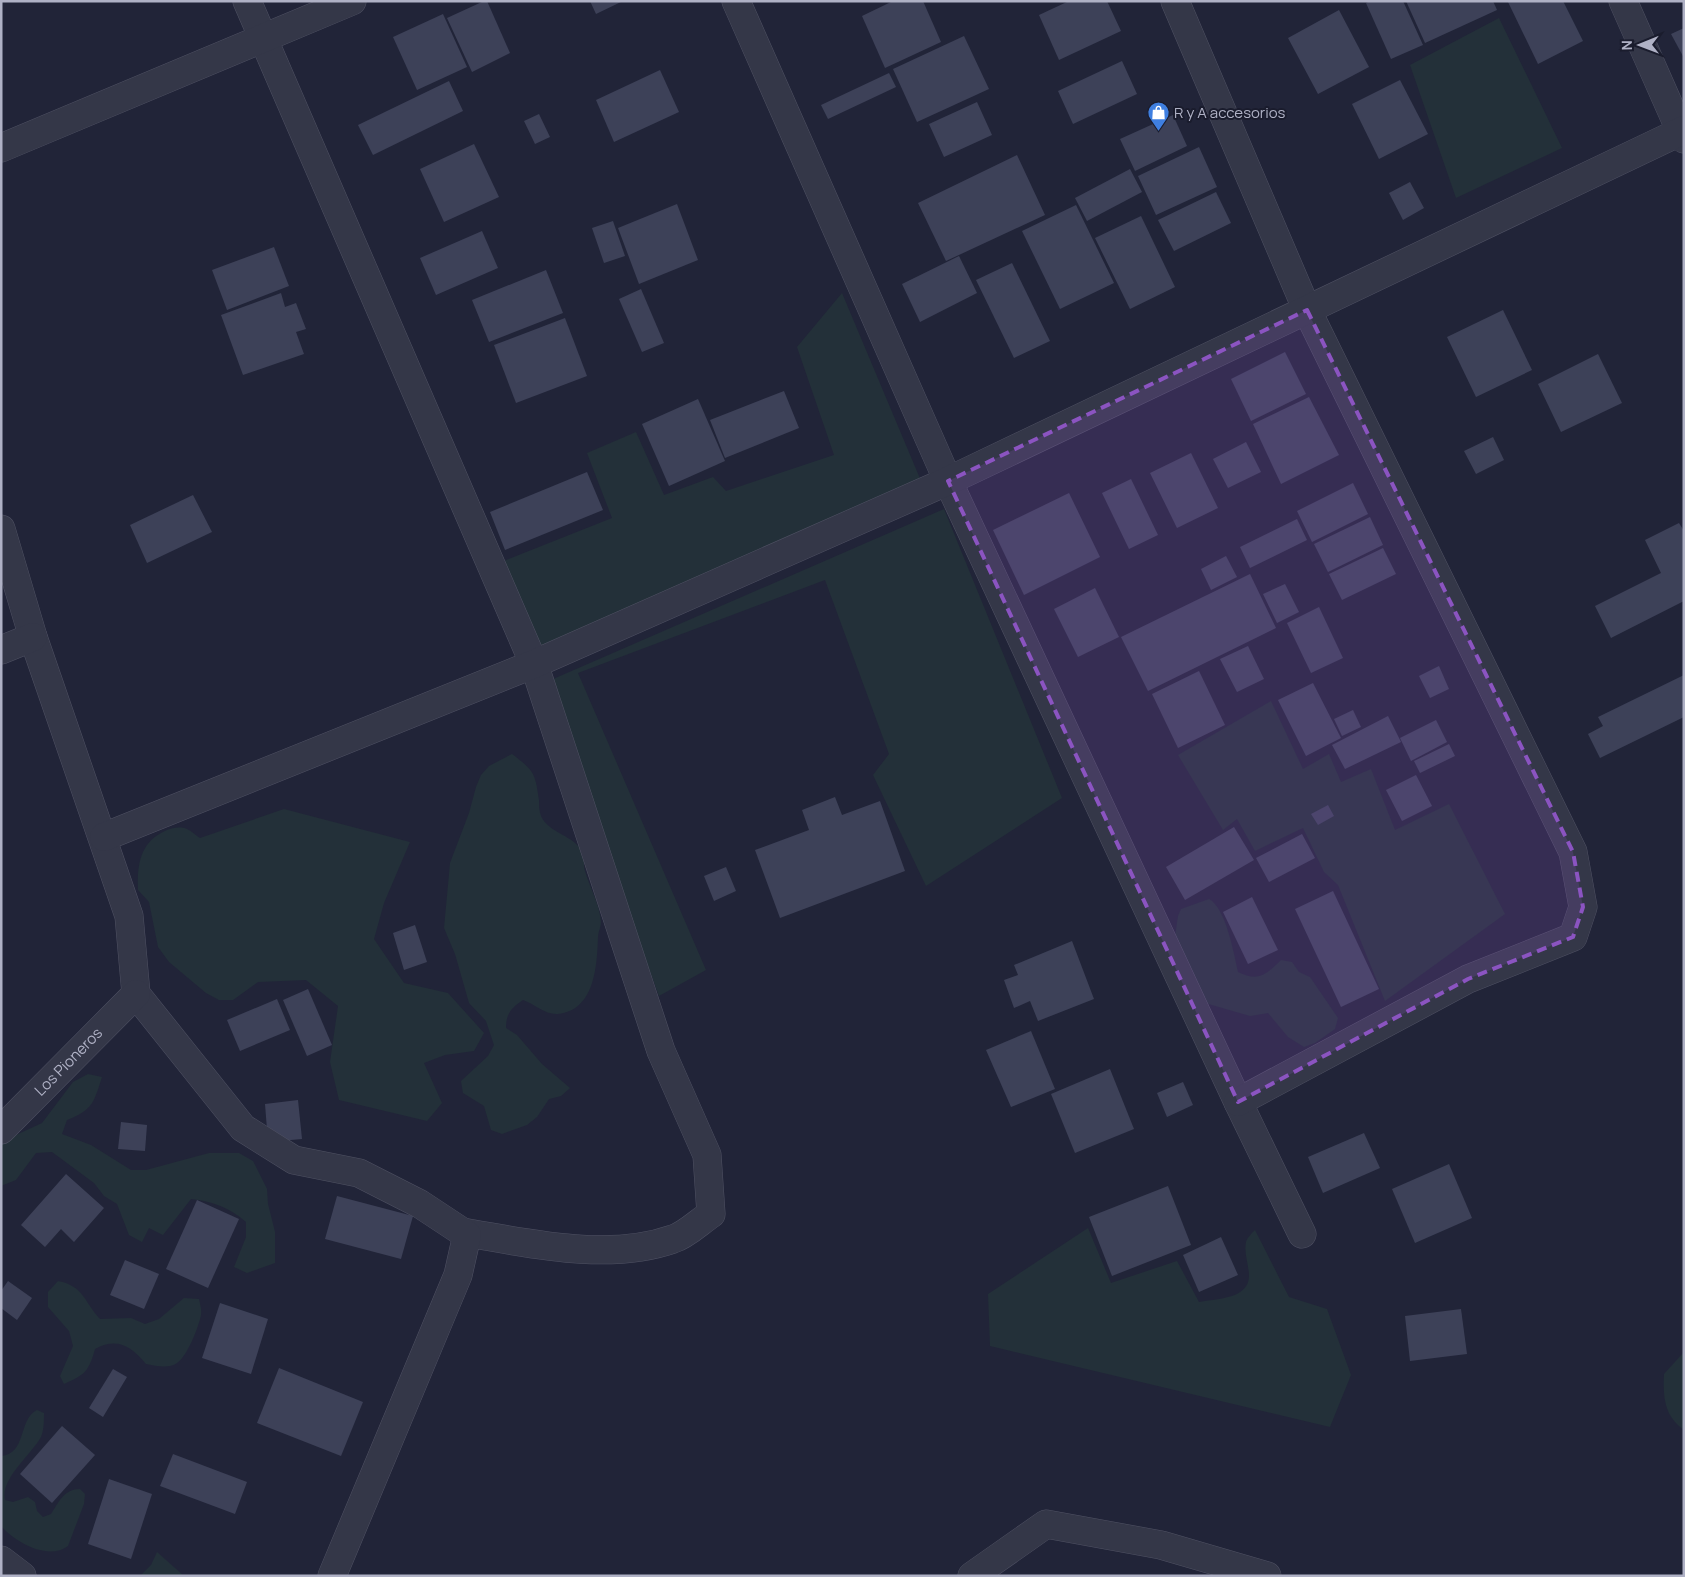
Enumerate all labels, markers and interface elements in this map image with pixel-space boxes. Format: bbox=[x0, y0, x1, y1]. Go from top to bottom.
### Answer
north arrow bbox=[1615, 20, 1665, 70]
text: N bbox=[1617, 40, 1636, 50]
shop icon: R y A accesorios bbox=[1146, 101, 1170, 132]
place label: R y A accesorios bbox=[1174, 102, 1286, 123]
street label: Los Pioneros bbox=[30, 1023, 107, 1100]

